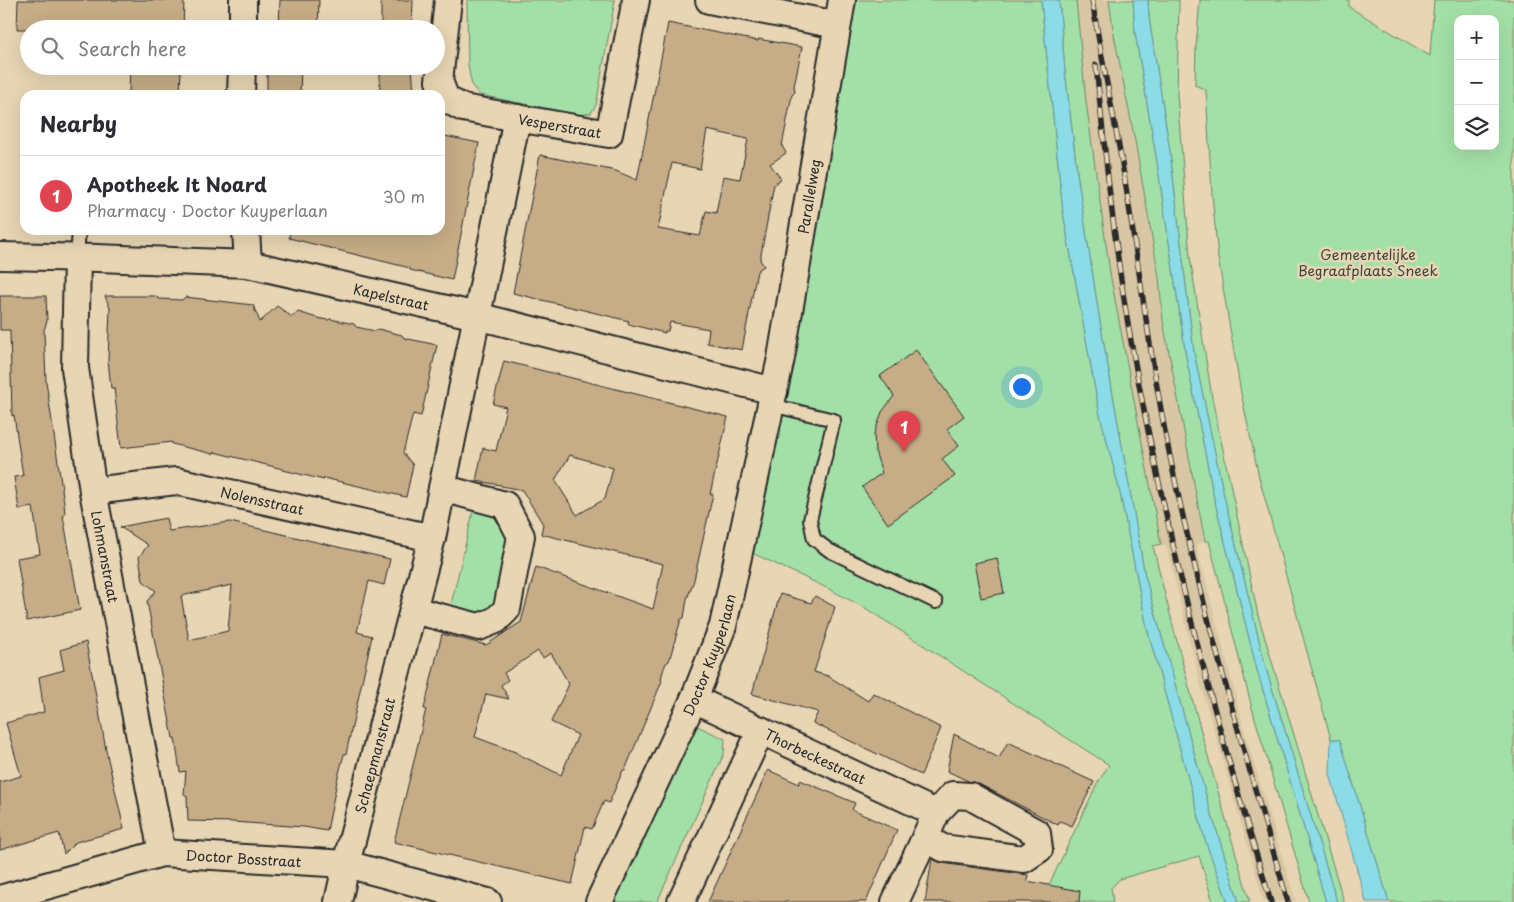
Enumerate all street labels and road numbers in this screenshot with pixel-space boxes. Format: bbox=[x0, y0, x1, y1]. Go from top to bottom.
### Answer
street label: Vesperstraat bbox=[517, 108, 603, 143]
street label: Parallelweg bbox=[792, 157, 825, 235]
street label: Kapelstraat bbox=[351, 278, 431, 315]
street label: Nolensstraat bbox=[219, 481, 306, 520]
street label: Lohmanstraat bbox=[86, 509, 125, 605]
street label: Doctor Kuyperlaan bbox=[677, 592, 740, 719]
street label: Schaepmanstraat bbox=[349, 695, 400, 816]
street label: Thorbeckestraat bbox=[761, 723, 870, 789]
street label: Doctor Bosstraat bbox=[185, 844, 302, 872]

